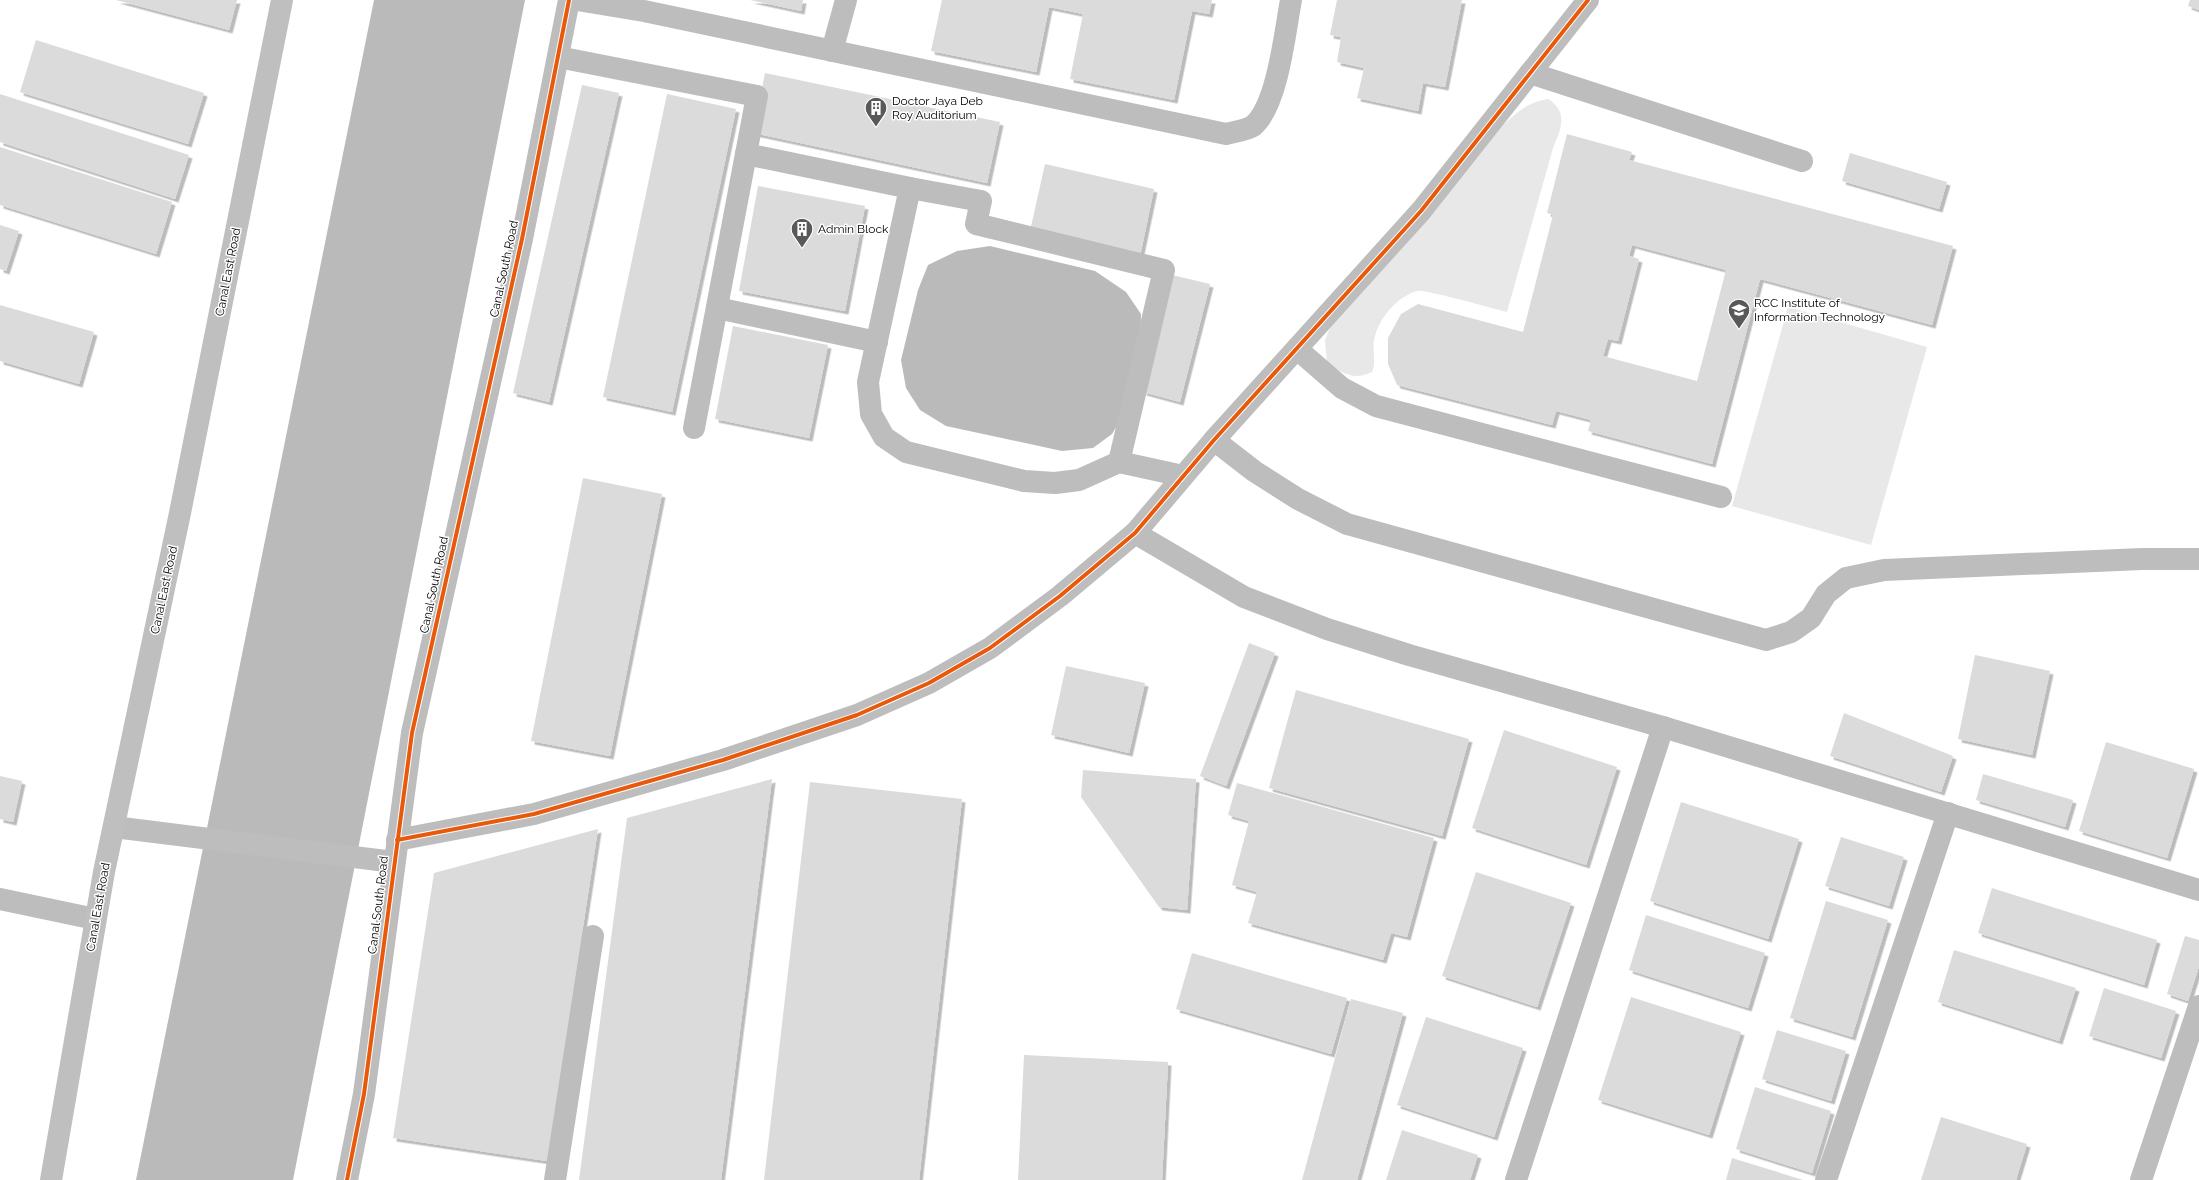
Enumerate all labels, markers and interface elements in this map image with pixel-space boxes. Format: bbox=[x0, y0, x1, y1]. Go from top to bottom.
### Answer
place label: Doctor Jaya Deb Roy Auditorium bbox=[892, 94, 983, 122]
building icon: Doctor Jaya Deb Roy Auditorium bbox=[863, 95, 889, 128]
building icon: Admin Block bbox=[789, 216, 815, 249]
street label: Canal South Road bbox=[487, 219, 521, 319]
place label: Admin Block bbox=[818, 222, 889, 236]
street label: Canal East Road bbox=[213, 227, 243, 317]
place label: RCC Institute of Information Technology bbox=[1754, 296, 1886, 324]
school or university icon: RCC Institute of Information Technology bbox=[1726, 297, 1752, 330]
street label: Canal South Road bbox=[417, 535, 451, 635]
street label: Canal East Road bbox=[148, 545, 180, 635]
street label: Canal South Road bbox=[365, 855, 391, 955]
street label: Canal East Road bbox=[83, 862, 113, 952]

